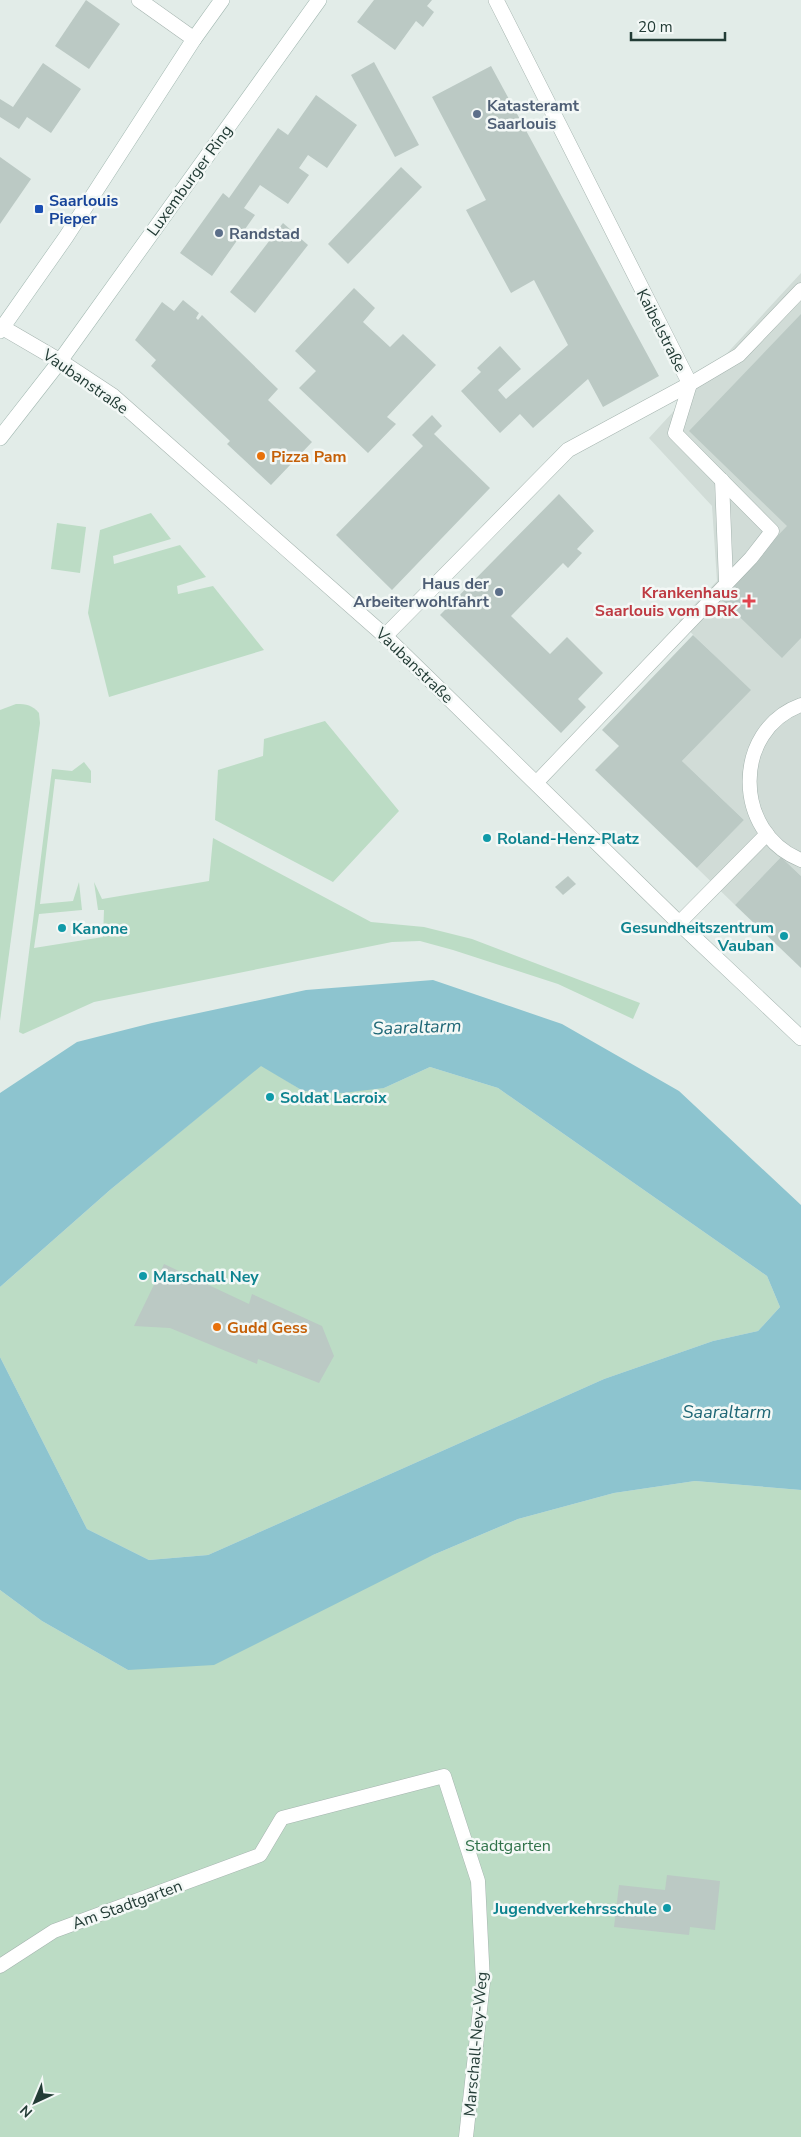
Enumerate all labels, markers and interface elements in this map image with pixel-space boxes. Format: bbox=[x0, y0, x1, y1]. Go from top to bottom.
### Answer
scale bar bbox=[631, 10, 725, 42]
text: 20 m bbox=[638, 17, 673, 37]
place label: Katasteramt Saarlouis bbox=[487, 95, 580, 135]
marker: Katasteramt Saarlouis bbox=[471, 108, 483, 120]
street label: Luxemburger Ring bbox=[142, 121, 238, 241]
place label: Saarlouis Pieper bbox=[49, 190, 118, 230]
marker: Saarlouis Pieper bbox=[33, 203, 45, 215]
place label: Randstad bbox=[229, 223, 300, 245]
marker: Randstad bbox=[213, 227, 225, 239]
street label: Kaibelstraße bbox=[631, 285, 691, 376]
street label: Vaubanstraße bbox=[37, 344, 133, 420]
place label: Pizza Pam bbox=[271, 446, 347, 468]
marker: Pizza Pam bbox=[255, 450, 267, 462]
place label: Haus der Arbeiterwohlfahrt bbox=[353, 573, 490, 613]
place label: Krankenhaus Saarlouis vom DRK bbox=[595, 582, 739, 622]
marker: Haus der Arbeiterwohlfahrt bbox=[493, 586, 505, 598]
marker: Krankenhaus Saarlouis vom DRK bbox=[742, 594, 756, 608]
street label: Vaubanstraße bbox=[370, 622, 458, 708]
place label: Roland-Henz-Platz bbox=[497, 828, 640, 850]
marker: Roland-Henz-Platz bbox=[481, 832, 493, 844]
place label: Gesundheitszentrum Vauban bbox=[620, 917, 774, 957]
place label: Kanone bbox=[72, 918, 128, 940]
marker: Kanone bbox=[56, 922, 68, 934]
marker: Gesundheitszentrum Vauban bbox=[778, 930, 790, 942]
water label: Saaraltarm bbox=[372, 1013, 462, 1041]
place label: Soldat Lacroix bbox=[280, 1087, 387, 1109]
marker: Soldat Lacroix bbox=[264, 1091, 276, 1103]
place label: Marschall Ney bbox=[153, 1266, 259, 1288]
marker: Marschall Ney bbox=[137, 1270, 149, 1282]
place label: Gudd Gess bbox=[227, 1317, 308, 1339]
marker: Gudd Gess bbox=[211, 1321, 223, 1333]
water label: Saaraltarm bbox=[683, 1400, 771, 1424]
park label: Stadtgarten bbox=[465, 1835, 551, 1857]
street label: Am Stadtgarten bbox=[69, 1875, 185, 1935]
place label: Jugendverkehrsschule bbox=[492, 1898, 657, 1920]
marker: Jugendverkehrsschule bbox=[661, 1902, 673, 1914]
street label: Marschall-Ney-Weg bbox=[459, 1971, 493, 2117]
north arrow bbox=[10, 2077, 60, 2127]
text: N bbox=[16, 2101, 37, 2121]

